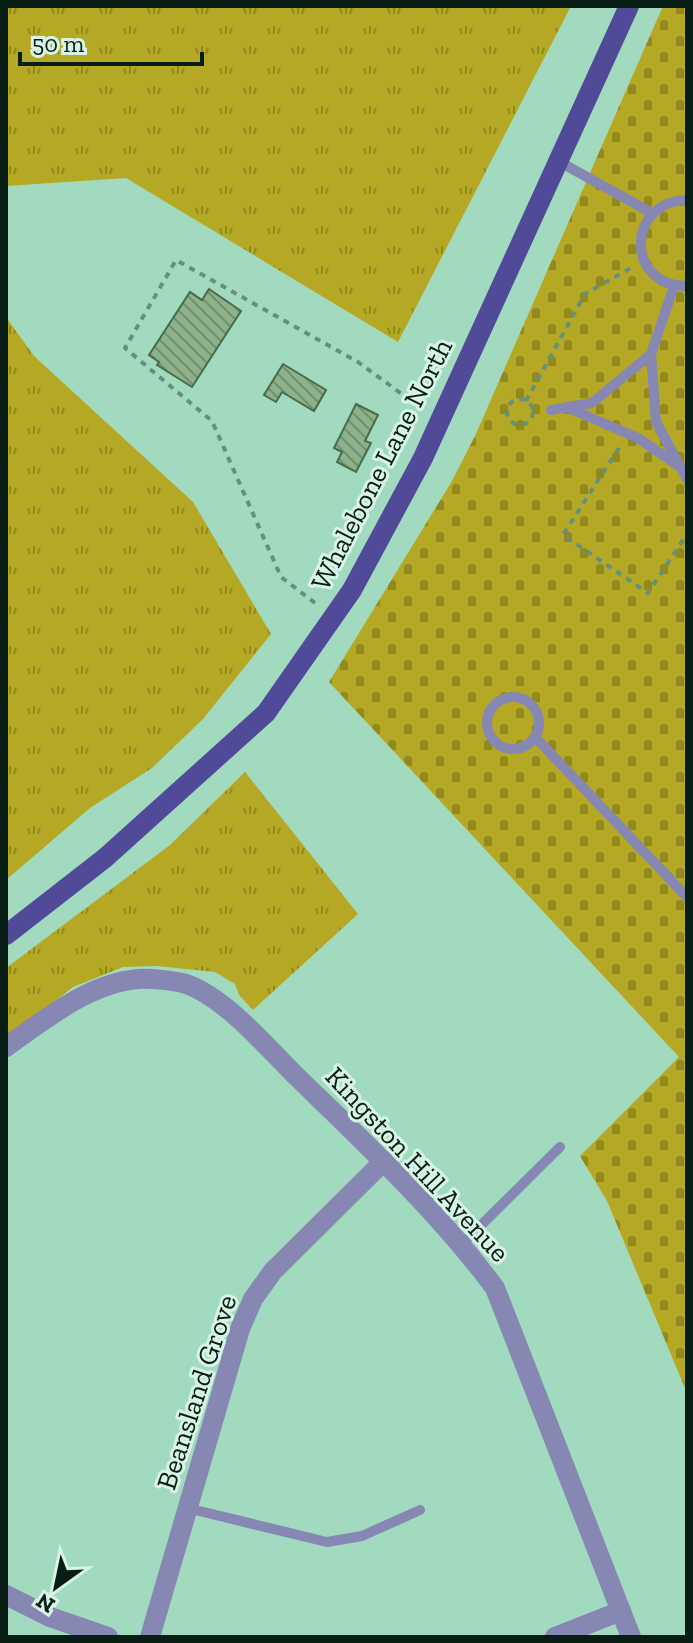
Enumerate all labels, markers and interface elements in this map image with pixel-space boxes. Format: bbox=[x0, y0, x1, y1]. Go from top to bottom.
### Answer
scale bar bbox=[20, 16, 202, 66]
text: 50 m bbox=[32, 29, 85, 58]
street label: Whalebone Lane North bbox=[304, 333, 459, 595]
street label: Kingston Hill Avenue bbox=[319, 1060, 517, 1269]
street label: Beansland Grove bbox=[149, 1291, 243, 1494]
north arrow bbox=[16, 1547, 96, 1627]
text: N bbox=[31, 1587, 60, 1619]

